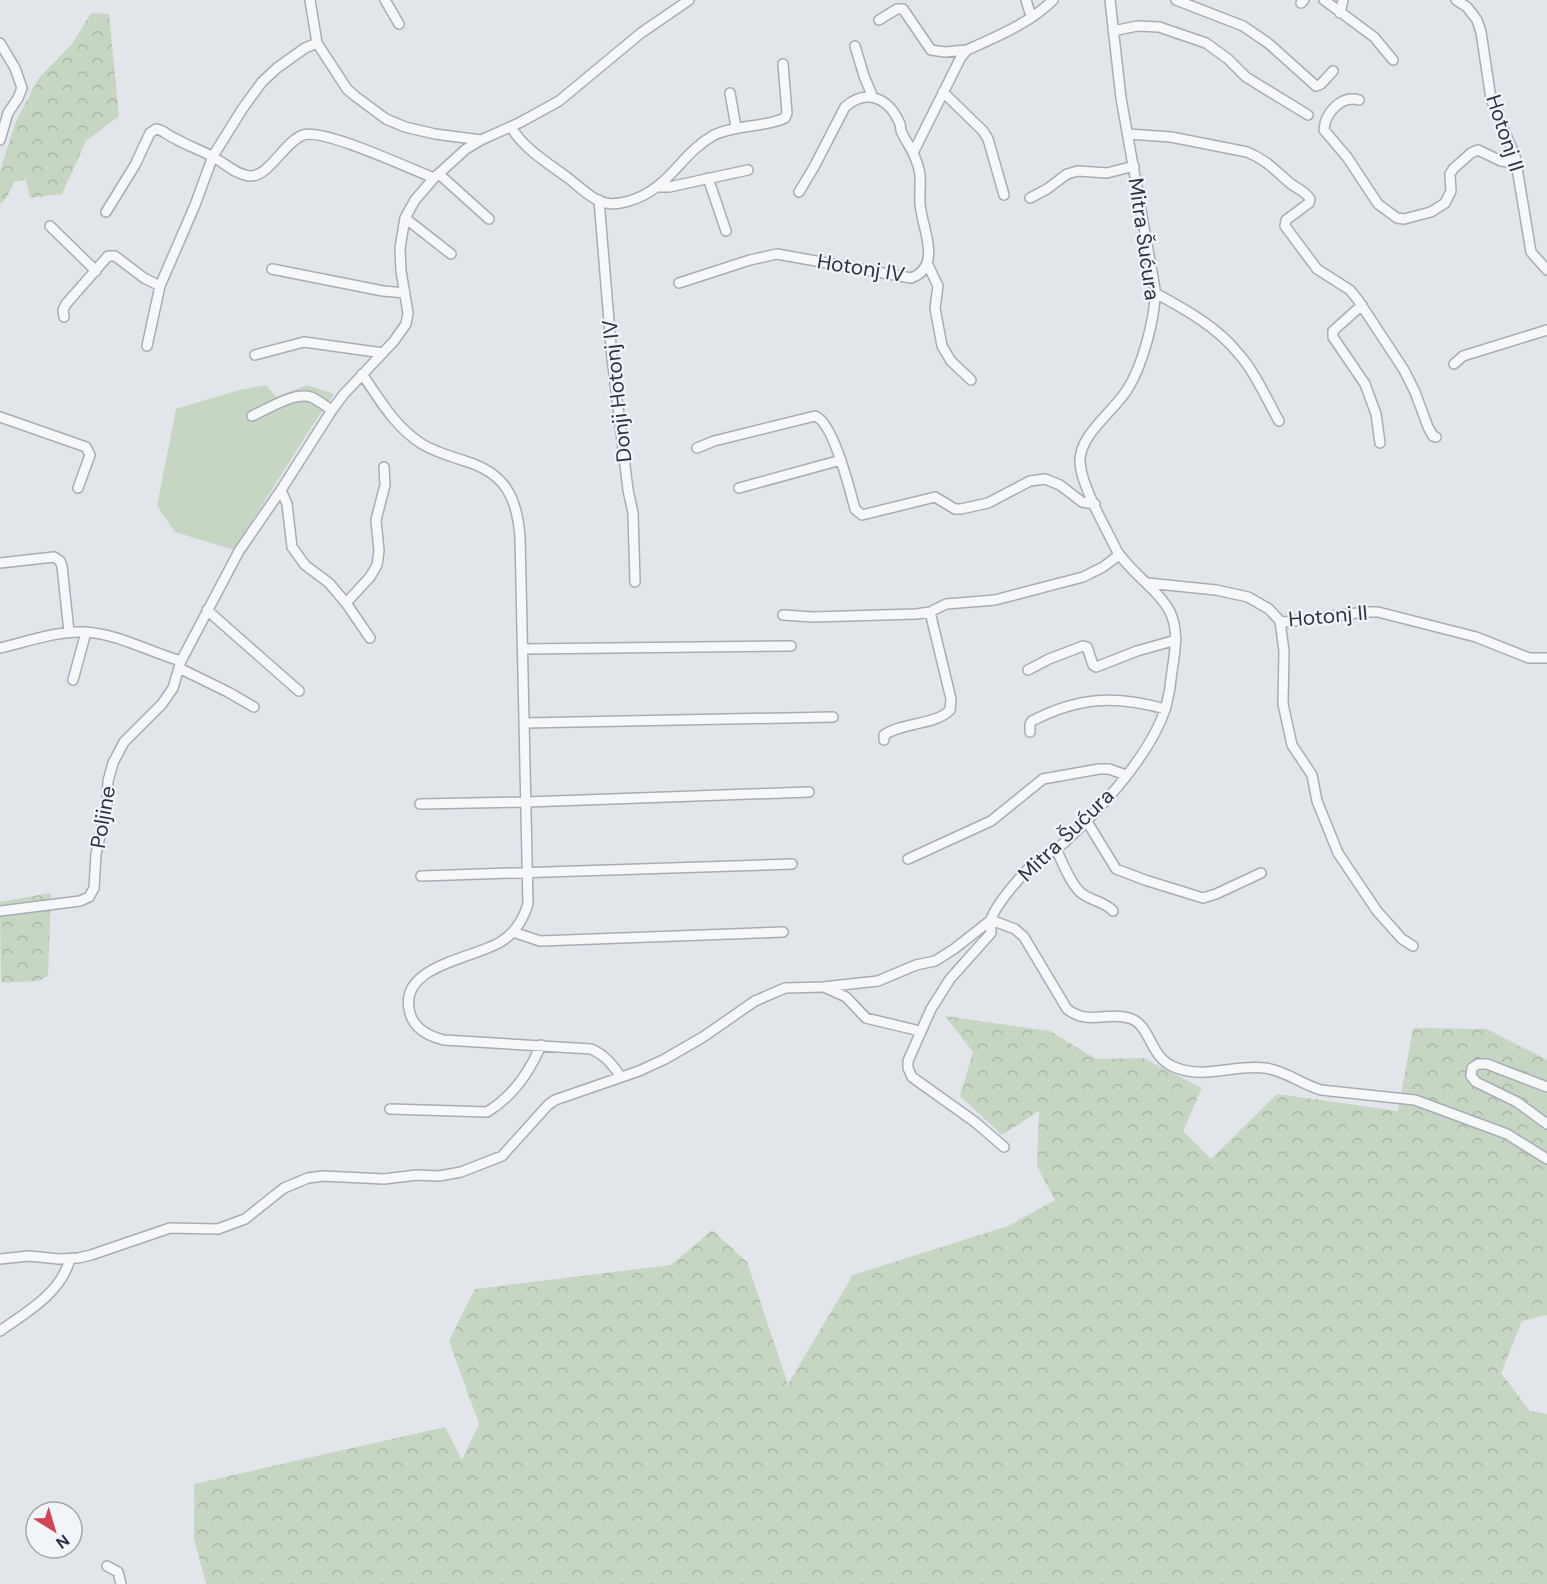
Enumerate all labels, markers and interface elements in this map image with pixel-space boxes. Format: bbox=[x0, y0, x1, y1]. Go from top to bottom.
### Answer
street label: Hotonj II bbox=[1479, 91, 1531, 175]
street label: Mitra Šućura bbox=[1122, 176, 1166, 302]
street label: Hotonj IV bbox=[815, 247, 907, 289]
street label: Donji Hotonj IV bbox=[596, 318, 638, 464]
street label: Hotonj II bbox=[1287, 599, 1369, 633]
street label: Mitra Šućura bbox=[1012, 782, 1120, 888]
street label: Poljine bbox=[84, 784, 122, 850]
north arrow bbox=[24, 1500, 84, 1560]
text: N bbox=[52, 1530, 74, 1553]

